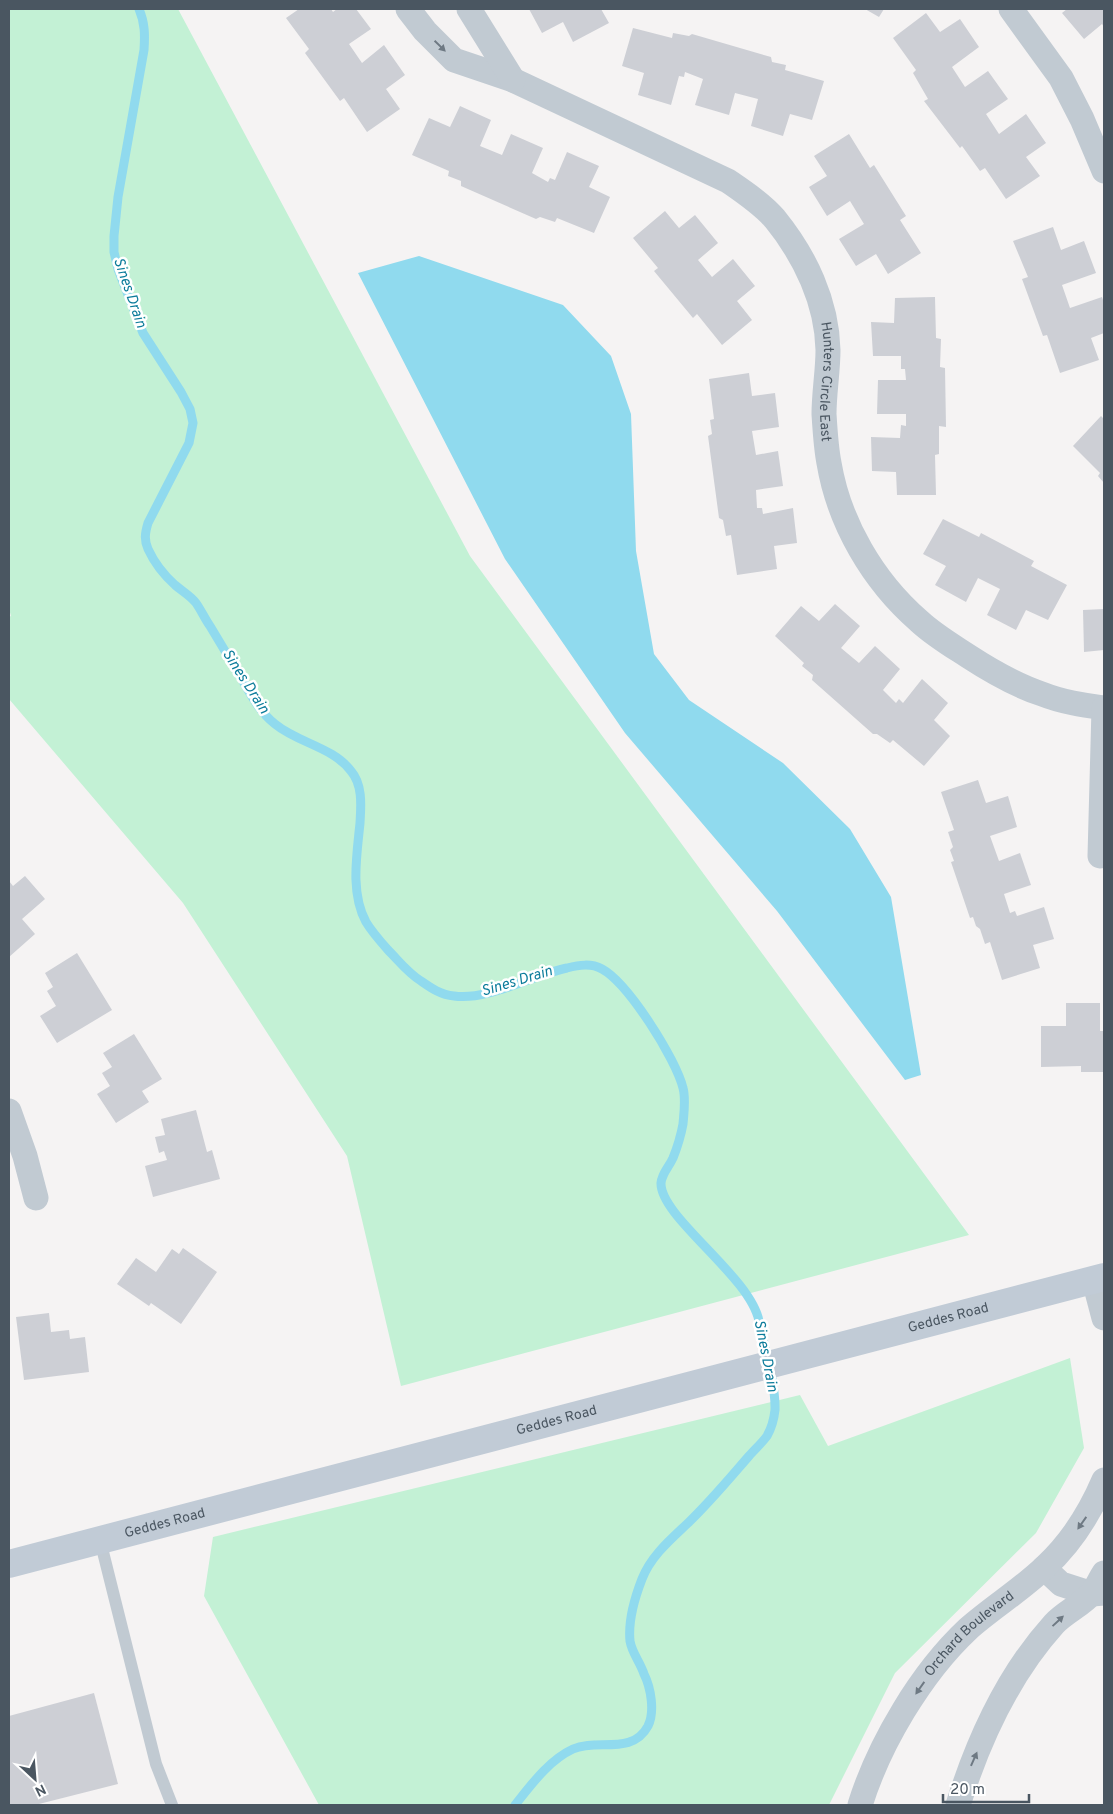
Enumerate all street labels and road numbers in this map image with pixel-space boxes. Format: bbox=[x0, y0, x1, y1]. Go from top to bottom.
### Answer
street label: Hunters Circle East bbox=[815, 321, 837, 443]
street label: Geddes Road bbox=[906, 1299, 991, 1337]
street label: Geddes Road bbox=[514, 1402, 599, 1439]
street label: Geddes Road bbox=[122, 1504, 207, 1542]
street label: Orchard Boulevard bbox=[921, 1587, 1017, 1680]

